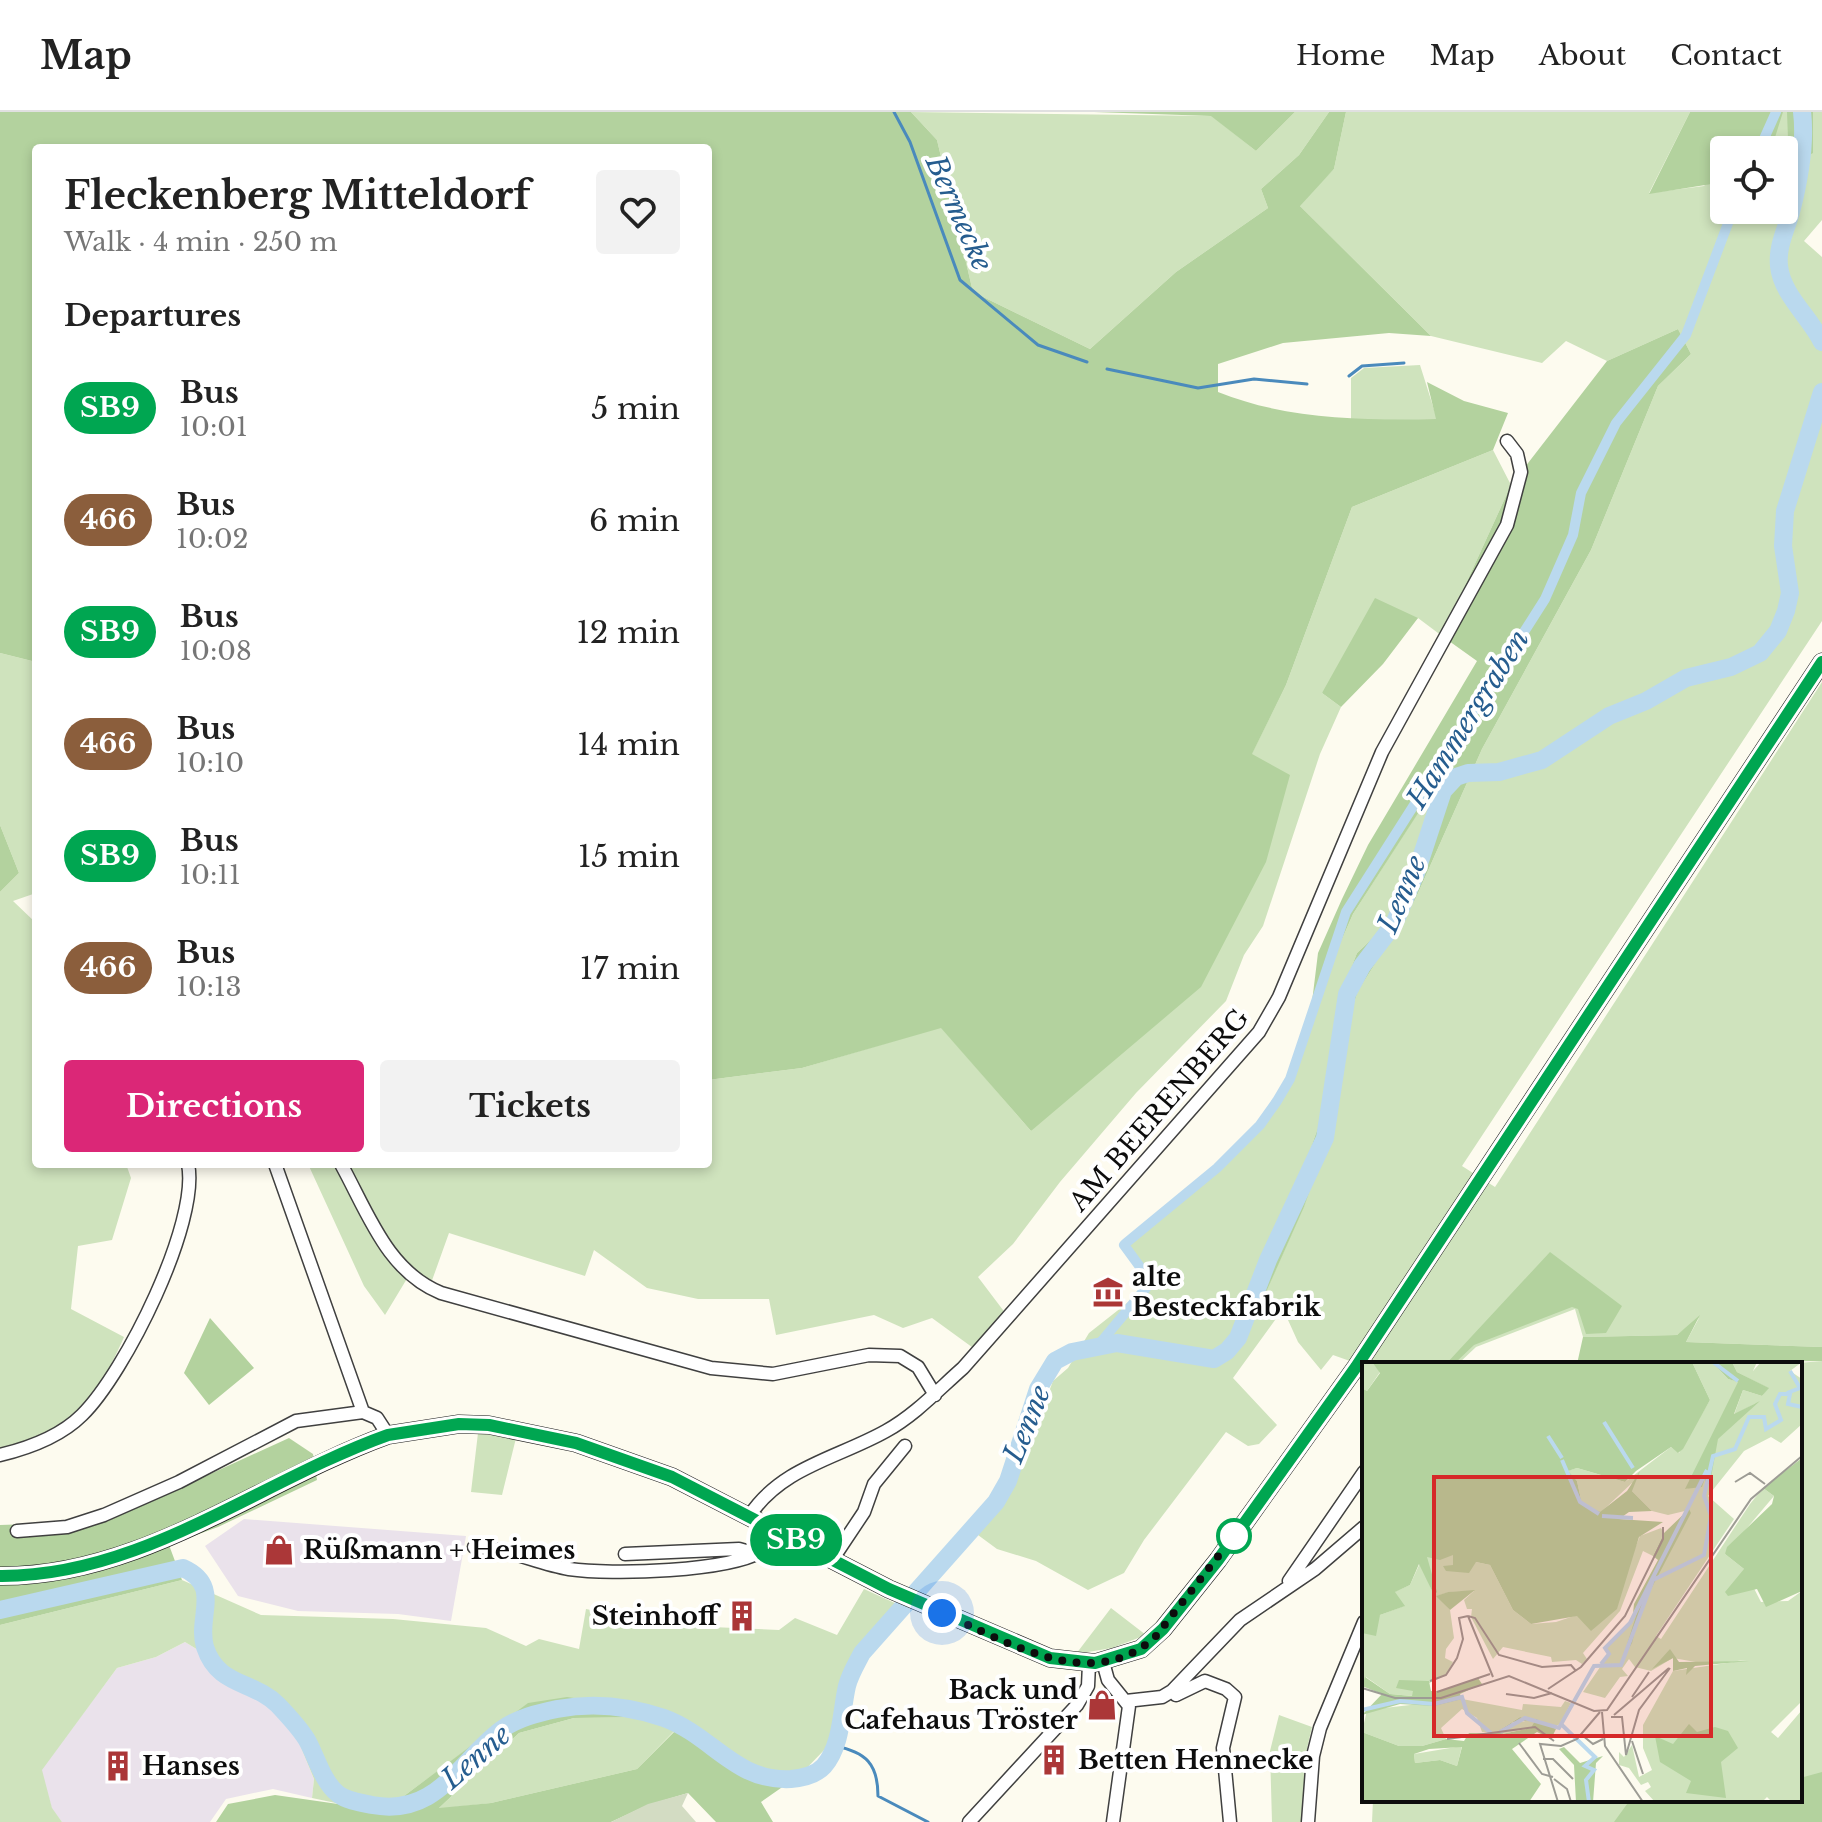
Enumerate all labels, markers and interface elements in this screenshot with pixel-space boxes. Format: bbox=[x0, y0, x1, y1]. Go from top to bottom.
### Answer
text: Map bbox=[40, 32, 132, 79]
text: Home bbox=[1296, 38, 1386, 73]
text: Map bbox=[1430, 38, 1495, 73]
text: About bbox=[1539, 38, 1626, 73]
text: Contact bbox=[1670, 38, 1782, 73]
map controls bbox=[1710, 136, 1798, 224]
button: locate bbox=[1710, 136, 1798, 224]
water label: Bermecke bbox=[918, 149, 1000, 276]
button: heart bbox=[596, 170, 680, 254]
text: Fleckenberg Mitteldorf bbox=[64, 172, 530, 219]
text: Walk · 4 min · 250 m bbox=[64, 226, 338, 258]
text: Departures bbox=[64, 297, 241, 334]
text: Bus bbox=[180, 374, 239, 411]
text: SB9 bbox=[80, 390, 140, 425]
text: 5 min bbox=[591, 390, 680, 427]
text: 10:01 bbox=[180, 411, 248, 443]
text: Bus bbox=[176, 486, 235, 523]
text: 466 bbox=[80, 502, 136, 537]
text: 6 min bbox=[589, 502, 680, 539]
text: 10:02 bbox=[176, 523, 249, 555]
text: Bus bbox=[180, 598, 239, 635]
text: SB9 bbox=[80, 614, 140, 649]
text: 12 min bbox=[576, 614, 680, 651]
water label: Hammergraben bbox=[1399, 623, 1537, 816]
text: 10:08 bbox=[180, 635, 252, 667]
text: Bus bbox=[176, 710, 235, 747]
text: 466 bbox=[80, 726, 136, 761]
text: 14 min bbox=[577, 726, 680, 763]
text: 10:10 bbox=[176, 747, 244, 779]
text: Bus bbox=[180, 822, 239, 859]
text: SB9 bbox=[80, 838, 140, 873]
text: 15 min bbox=[578, 838, 680, 875]
water label: Lenne bbox=[1370, 850, 1434, 939]
text: 10:11 bbox=[180, 859, 241, 891]
text: Bus bbox=[176, 934, 235, 971]
text: 466 bbox=[80, 950, 136, 985]
text: 17 min bbox=[580, 950, 680, 987]
text: 10:13 bbox=[176, 971, 242, 1003]
street label: AM BEERENBERG bbox=[1062, 1002, 1256, 1218]
button: Directions bbox=[64, 1060, 364, 1152]
button: Tickets bbox=[380, 1060, 680, 1152]
place label: alte Besteckfabrik bbox=[1132, 1261, 1321, 1323]
museum icon: alte Besteckfabrik bbox=[1091, 1275, 1125, 1309]
inset map bbox=[1362, 1362, 1802, 1802]
water label: Lenne bbox=[995, 1380, 1058, 1469]
line badge: SB9 bbox=[750, 1514, 842, 1566]
unlabelled marker bbox=[1217, 1519, 1251, 1553]
text: SB9 bbox=[766, 1522, 826, 1557]
shop icon: Rüßmann + Heimes bbox=[262, 1533, 296, 1567]
place label: Rüßmann + Heimes bbox=[303, 1534, 575, 1566]
your location bbox=[922, 1593, 962, 1633]
building icon: Steinhoff bbox=[725, 1599, 759, 1633]
place label: Steinhoff bbox=[592, 1600, 721, 1632]
place label: Back und Cafehaus Tröster bbox=[844, 1674, 1078, 1736]
shop icon: Back und Cafehaus Tröster bbox=[1085, 1688, 1119, 1722]
water label: Lenne bbox=[433, 1717, 518, 1797]
building icon: Betten Hennecke bbox=[1037, 1743, 1071, 1777]
place label: Betten Hennecke bbox=[1078, 1744, 1313, 1776]
building icon: Hanses bbox=[101, 1749, 135, 1783]
place label: Hanses bbox=[142, 1750, 240, 1782]

